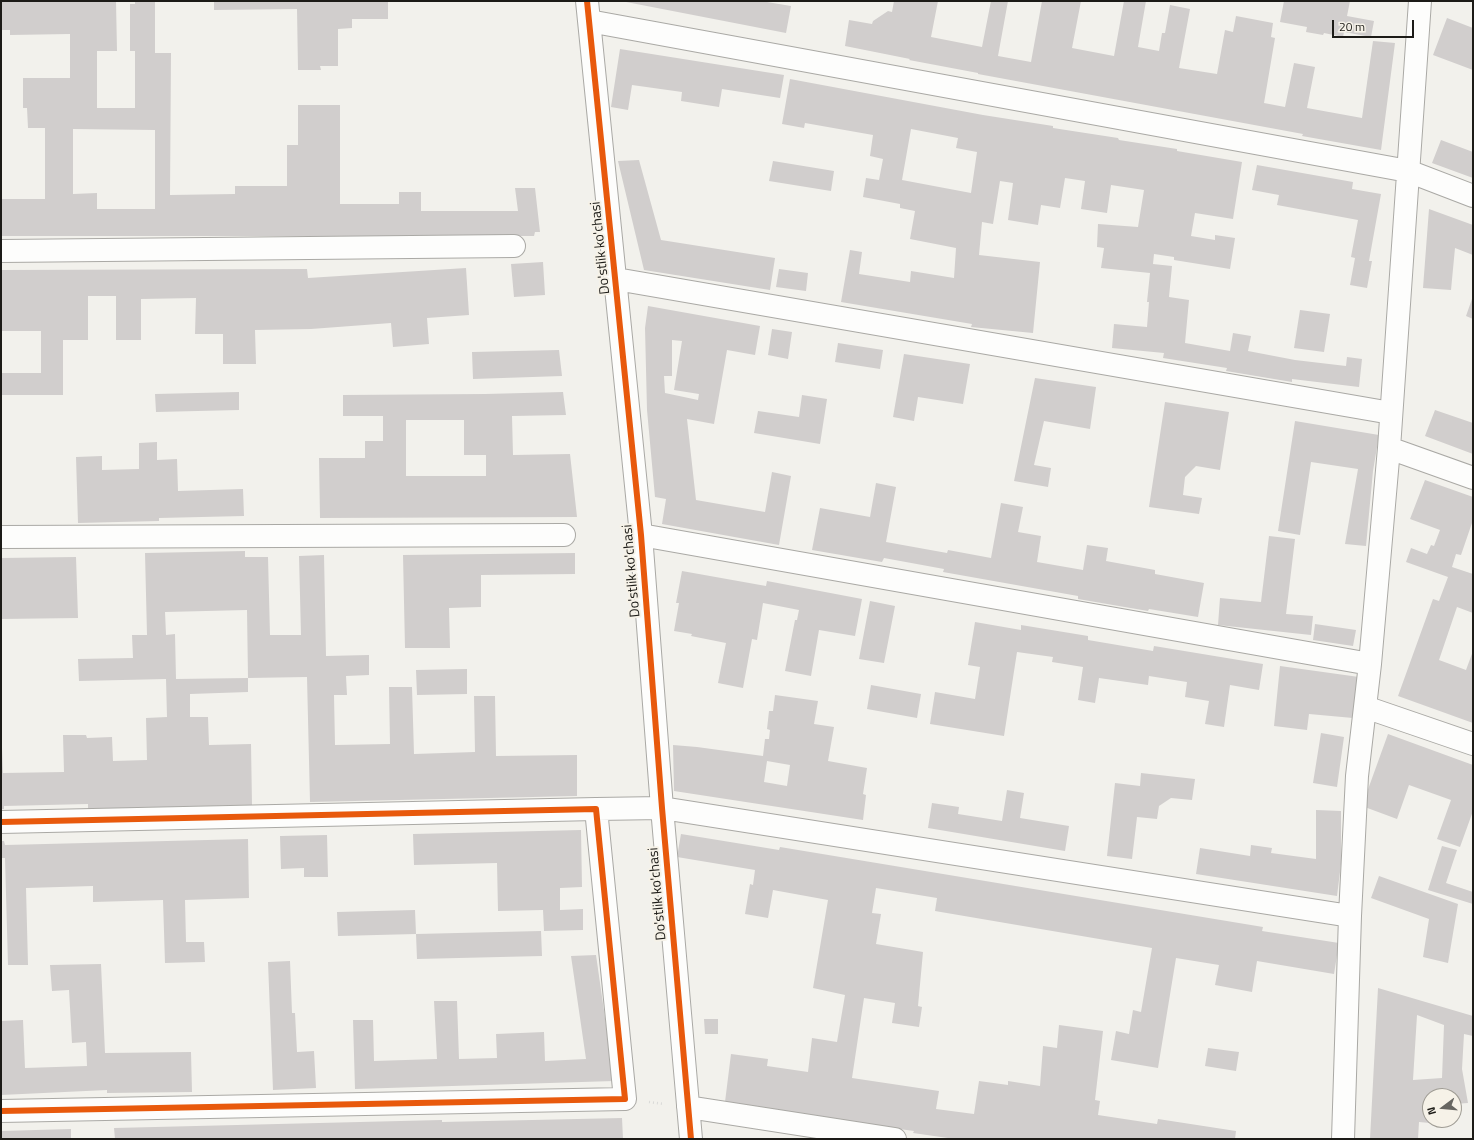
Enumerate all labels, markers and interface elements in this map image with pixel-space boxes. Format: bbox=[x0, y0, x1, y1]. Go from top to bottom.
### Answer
scale bar bbox=[1334, 12, 1416, 38]
text: 20 m bbox=[1339, 17, 1365, 36]
street label: Do'stlik ko'chasi bbox=[588, 201, 614, 295]
street label: Do'stlik ko'chasi bbox=[620, 524, 644, 618]
street label: Do'stlik ko'chasi bbox=[646, 847, 670, 941]
north arrow bbox=[1422, 1088, 1462, 1128]
text: N bbox=[1423, 1105, 1440, 1117]

